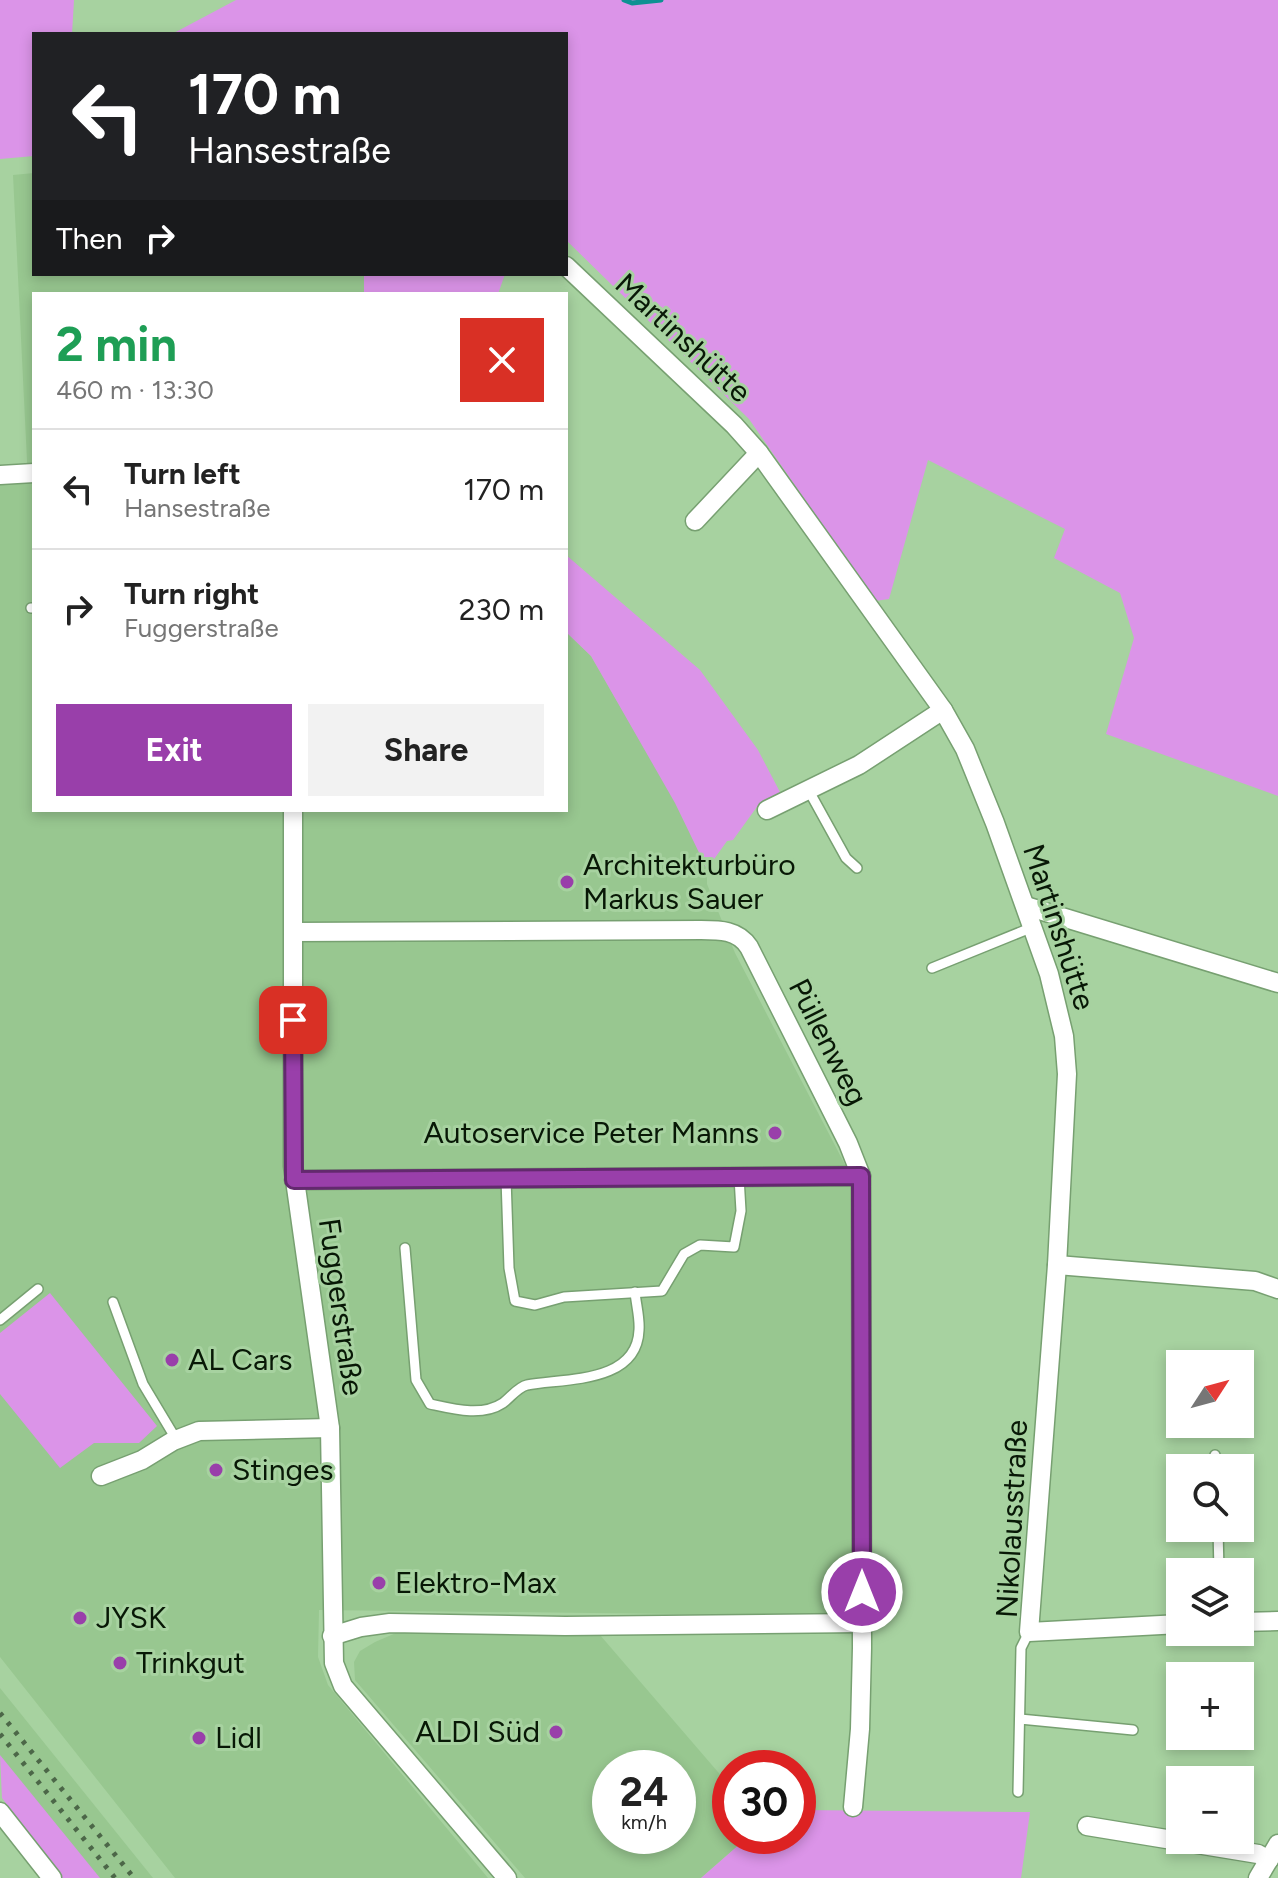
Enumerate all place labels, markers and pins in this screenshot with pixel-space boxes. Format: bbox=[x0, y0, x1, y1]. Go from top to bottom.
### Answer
place label: Architekturbüro Markus Sauer bbox=[583, 846, 796, 917]
marker: Architekturbüro Markus Sauer bbox=[558, 873, 576, 891]
pin bbox=[259, 986, 327, 1054]
place label: Autoservice Peter Manns bbox=[423, 1114, 759, 1151]
marker: Autoservice Peter Manns bbox=[766, 1124, 784, 1142]
place label: AL Cars bbox=[188, 1341, 292, 1378]
marker: AL Cars bbox=[163, 1351, 181, 1369]
place label: Stinges bbox=[232, 1451, 333, 1488]
marker: Stinges bbox=[207, 1461, 225, 1479]
place label: Elektro-Max bbox=[395, 1564, 557, 1601]
marker: Elektro-Max bbox=[370, 1574, 388, 1592]
place label: JYSK bbox=[96, 1599, 167, 1636]
marker: JYSK bbox=[71, 1609, 89, 1627]
place label: Trinkgut bbox=[136, 1644, 245, 1681]
marker: Trinkgut bbox=[111, 1654, 129, 1672]
place label: ALDI Süd bbox=[415, 1713, 540, 1750]
place label: Lidl bbox=[215, 1719, 262, 1756]
marker: ALDI Süd bbox=[547, 1723, 565, 1741]
marker: Lidl bbox=[190, 1729, 208, 1747]

